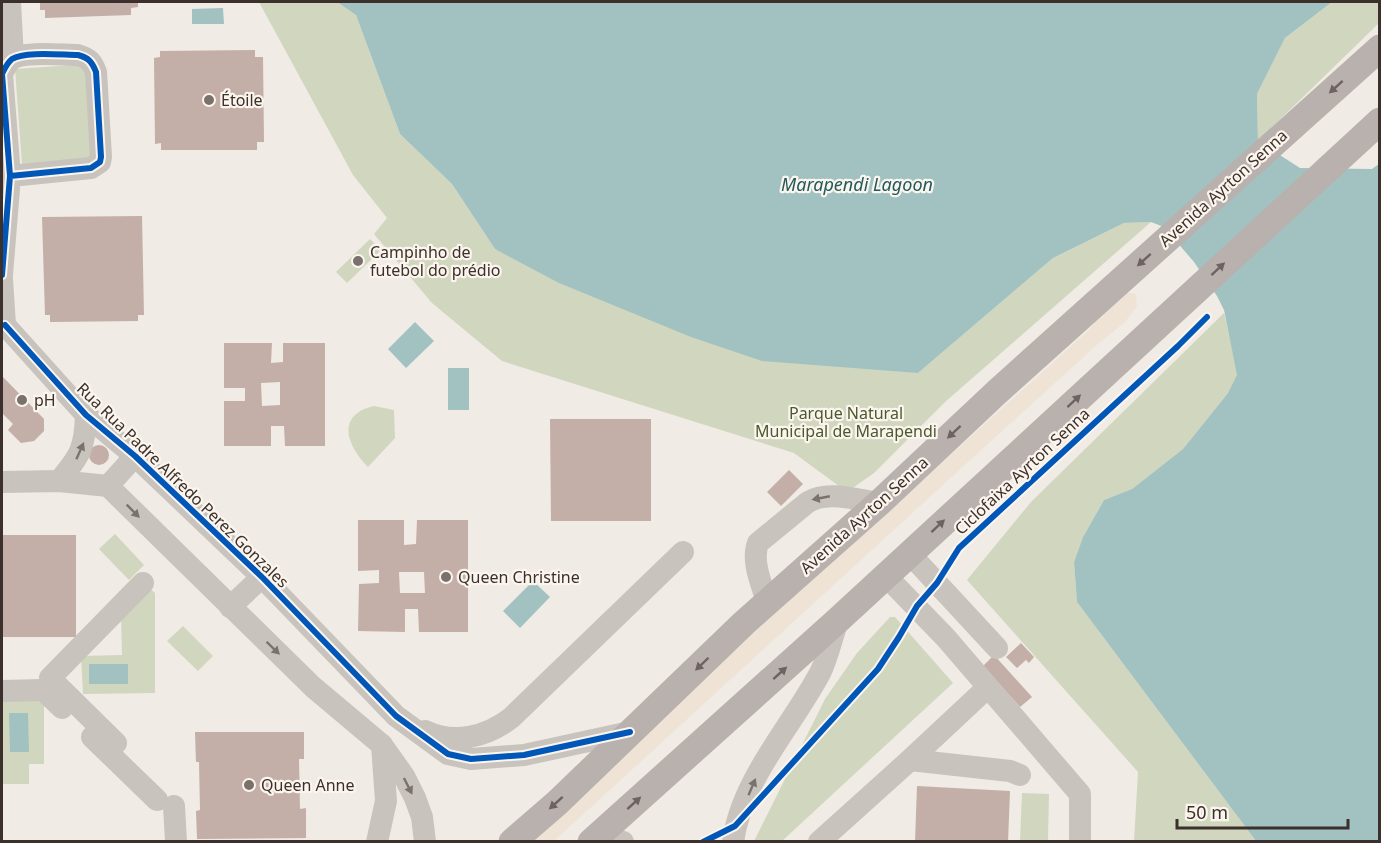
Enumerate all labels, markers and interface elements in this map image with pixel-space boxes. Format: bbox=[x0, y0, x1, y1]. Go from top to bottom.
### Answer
one-way arrow bbox=[1329, 80, 1344, 93]
place label: Étoile bbox=[221, 89, 263, 111]
marker: Étoile bbox=[202, 93, 216, 107]
street label: Avenida Ayrton Senna bbox=[1154, 124, 1292, 252]
water label: Marapendi Lagoon bbox=[781, 172, 933, 196]
place label: Campinho de futebol do prédio bbox=[370, 241, 500, 281]
one-way arrow bbox=[1137, 253, 1152, 266]
marker: Campinho de futebol do prédio bbox=[351, 254, 365, 268]
one-way arrow bbox=[1210, 263, 1225, 276]
street label: Rua Rua Padre Alfredo Perez Gonzales bbox=[72, 377, 294, 593]
place label: pH bbox=[34, 389, 56, 411]
marker: pH bbox=[15, 393, 29, 407]
one-way arrow bbox=[1067, 394, 1082, 408]
park label: Parque Natural Municipal de Marapendi bbox=[755, 402, 937, 442]
street label: Ciclofaixa Ayrton Senna bbox=[950, 403, 1094, 539]
one-way arrow bbox=[947, 425, 962, 439]
one-way arrow bbox=[76, 442, 85, 460]
street label: Avenida Ayrton Senna bbox=[795, 451, 933, 579]
one-way arrow bbox=[811, 494, 830, 503]
one-way arrow bbox=[126, 504, 140, 518]
one-way arrow bbox=[931, 519, 946, 533]
place label: Queen Christine bbox=[458, 566, 580, 588]
marker: Queen Christine bbox=[439, 570, 453, 584]
one-way arrow bbox=[265, 641, 280, 655]
one-way arrow bbox=[695, 656, 709, 670]
one-way arrow bbox=[772, 667, 787, 680]
place label: Queen Anne bbox=[261, 774, 355, 796]
one-way arrow bbox=[404, 777, 413, 794]
one-way arrow bbox=[747, 777, 757, 795]
marker: Queen Anne bbox=[242, 778, 256, 792]
scale bar bbox=[1177, 792, 1348, 830]
one-way arrow bbox=[549, 796, 564, 809]
one-way arrow bbox=[627, 796, 642, 810]
text: 50 m bbox=[1186, 800, 1228, 824]

